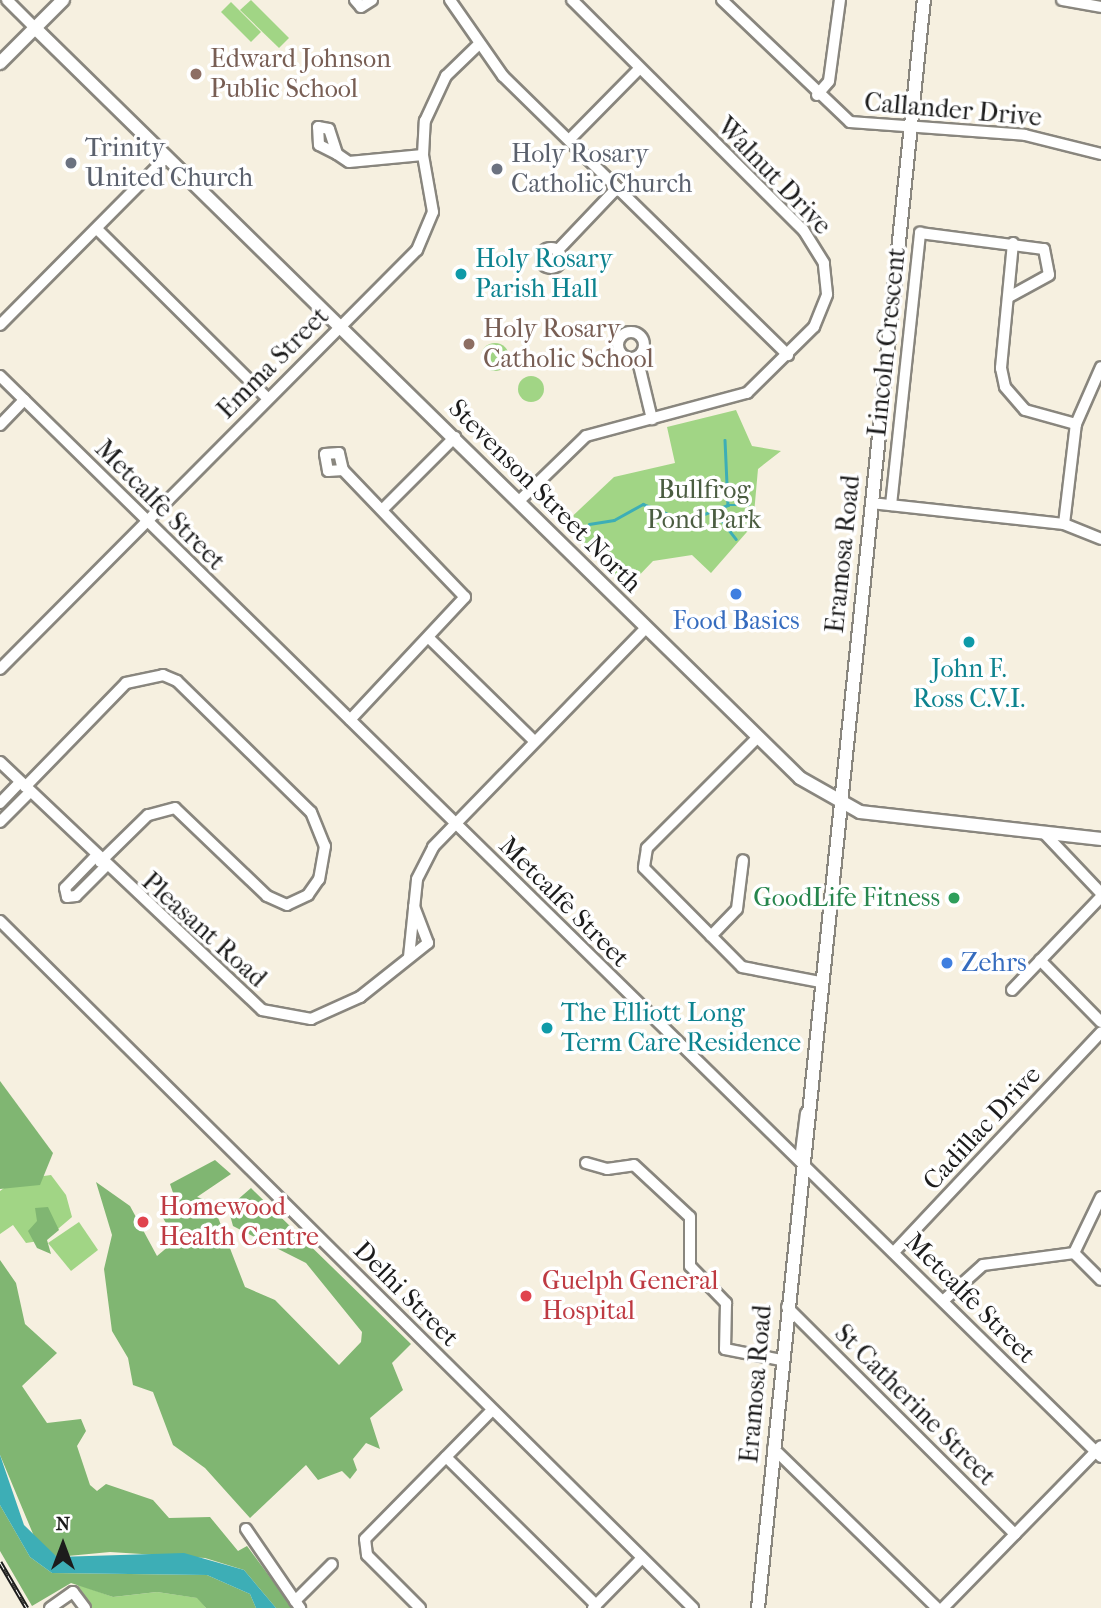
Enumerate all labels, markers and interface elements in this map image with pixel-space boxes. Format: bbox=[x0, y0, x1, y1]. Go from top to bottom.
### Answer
place label: Edward Johnson Public School bbox=[210, 43, 391, 104]
marker: Edward Johnson Public School bbox=[188, 66, 204, 82]
street label: Callander Drive bbox=[863, 87, 1043, 133]
street label: Walnut Drive bbox=[710, 111, 838, 241]
place label: Trinity United Church bbox=[85, 132, 253, 194]
place label: Holy Rosary Catholic Church bbox=[511, 138, 692, 200]
marker: Trinity United Church bbox=[63, 155, 79, 171]
marker: Holy Rosary Catholic Church bbox=[489, 161, 505, 177]
place label: Holy Rosary Parish Hall bbox=[475, 243, 613, 304]
street label: Lincoln Crescent bbox=[862, 246, 912, 438]
marker: Holy Rosary Parish Hall bbox=[453, 266, 469, 282]
street label: Emma Street bbox=[211, 301, 335, 425]
place label: Holy Rosary Catholic School bbox=[483, 313, 654, 374]
marker: Holy Rosary Catholic School bbox=[461, 336, 477, 352]
street label: Stevenson Street North bbox=[442, 393, 648, 599]
street label: Metcalfe Street bbox=[88, 433, 232, 577]
street label: Eramosa Road bbox=[819, 473, 867, 635]
park label: Bullfrog Pond Park bbox=[647, 474, 761, 536]
marker: Food Basics bbox=[728, 586, 744, 602]
place label: Food Basics bbox=[672, 605, 800, 637]
marker: John F. Ross C.V.I. bbox=[961, 634, 977, 650]
place label: John F. Ross C.V.I. bbox=[913, 653, 1025, 714]
street label: Metcalfe Street bbox=[492, 830, 636, 974]
street label: Pleasant Road bbox=[135, 866, 273, 994]
place label: GoodLife Fitness bbox=[753, 882, 940, 914]
marker: GoodLife Fitness bbox=[946, 890, 962, 906]
place label: Zehrs bbox=[961, 947, 1027, 979]
marker: Zehrs bbox=[939, 955, 955, 971]
place label: The Elliott Long Term Care Residence bbox=[561, 997, 801, 1058]
marker: The Elliott Long Term Care Residence bbox=[539, 1020, 555, 1036]
street label: Cadillac Drive bbox=[917, 1059, 1047, 1197]
place label: Homewood Health Centre bbox=[159, 1191, 319, 1252]
marker: Homewood Health Centre bbox=[133, 1212, 153, 1232]
street label: Metcalfe Street bbox=[898, 1226, 1042, 1370]
street label: Delhi Street bbox=[347, 1235, 465, 1353]
place label: Guelph General Hospital bbox=[542, 1265, 718, 1326]
marker: Guelph General Hospital bbox=[516, 1286, 536, 1306]
street label: Eramosa Road bbox=[734, 1304, 778, 1464]
street label: St Catherine Street bbox=[828, 1318, 1002, 1492]
north arrow bbox=[28, 1510, 98, 1580]
text: N bbox=[56, 1513, 70, 1535]

